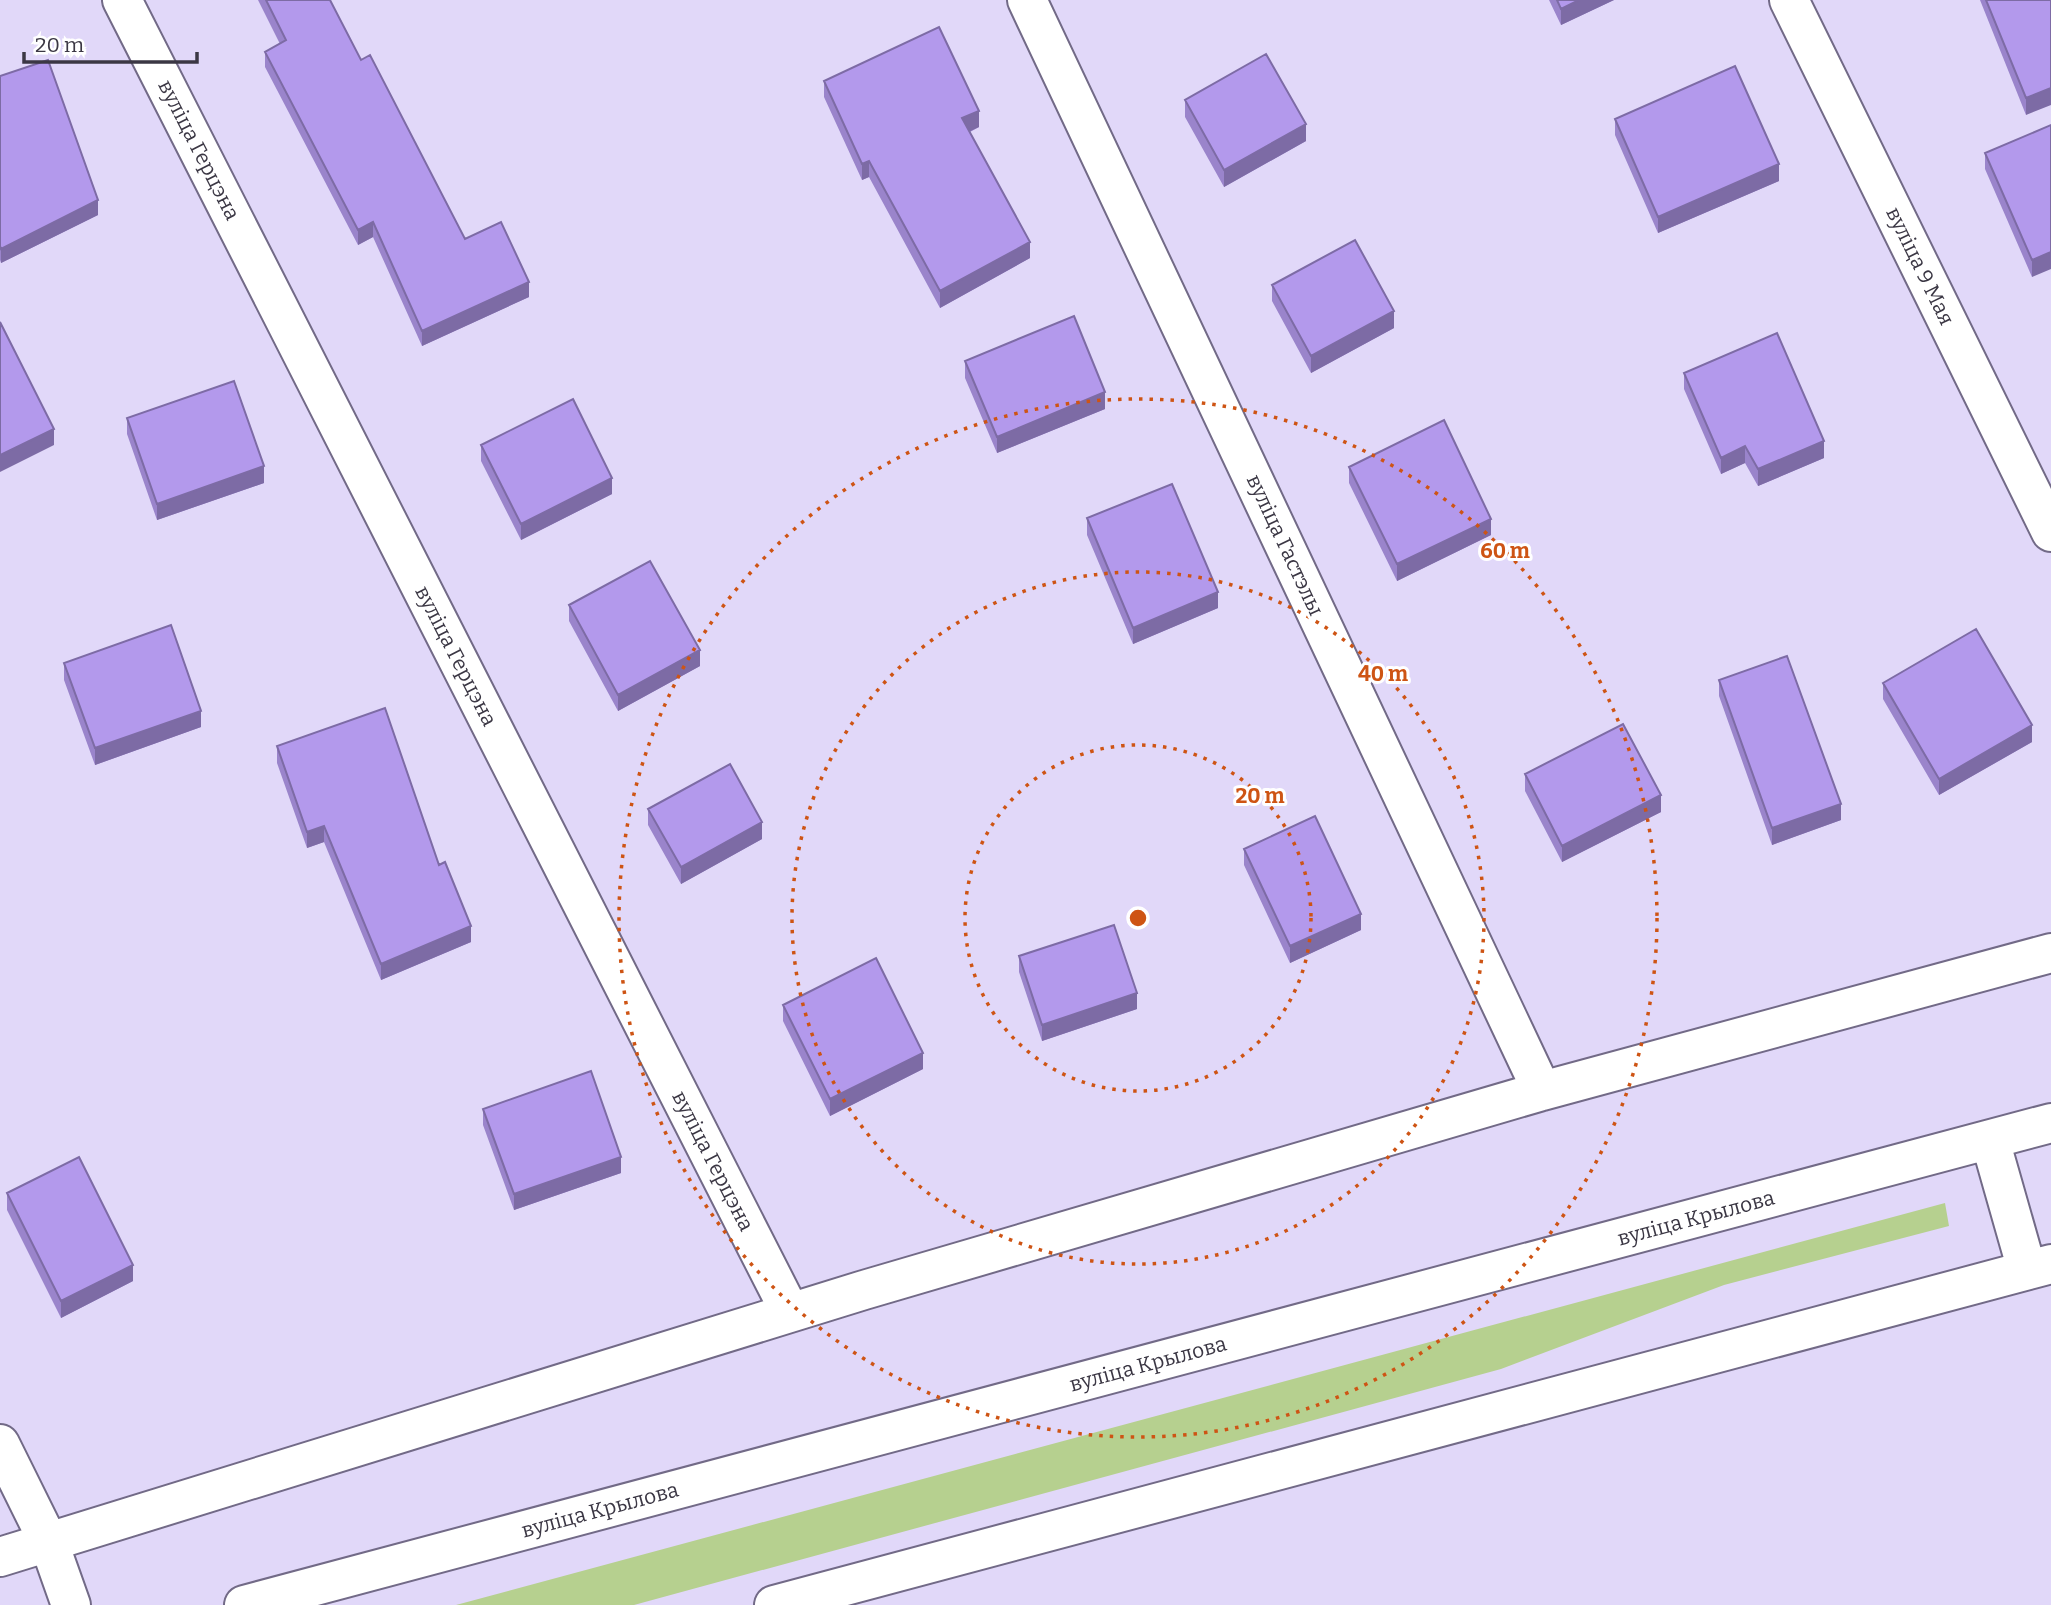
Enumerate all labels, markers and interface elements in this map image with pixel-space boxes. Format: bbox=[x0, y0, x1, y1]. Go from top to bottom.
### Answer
scale bar bbox=[24, 21, 198, 65]
text: 20 m bbox=[35, 32, 84, 58]
street label: вуліца Герцэна bbox=[152, 75, 246, 225]
street label: вуліца 9 Мая bbox=[1880, 203, 1960, 329]
street label: вуліца Гастэлы bbox=[1241, 470, 1329, 620]
text: 60 m bbox=[1480, 538, 1530, 564]
street label: вуліца Герцэна bbox=[409, 581, 503, 731]
text: 40 m bbox=[1358, 661, 1408, 687]
text: 20 m bbox=[1236, 783, 1284, 809]
centre of rings bbox=[1126, 906, 1150, 930]
street label: вуліца Герцэна bbox=[666, 1086, 760, 1236]
street label: вуліца Крылова bbox=[1614, 1184, 1778, 1251]
street label: вуліца Крылова bbox=[1066, 1330, 1230, 1397]
street label: вуліца Крылова bbox=[518, 1476, 682, 1543]

